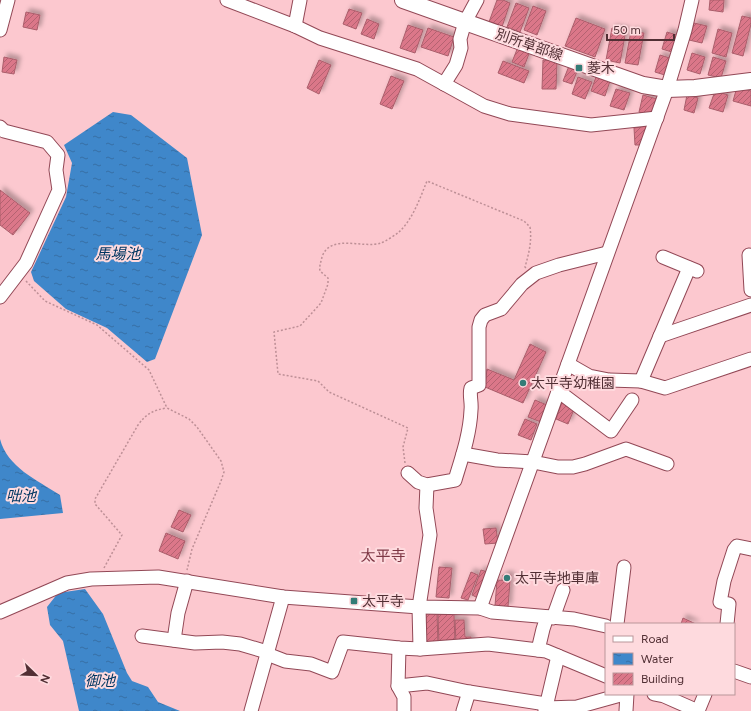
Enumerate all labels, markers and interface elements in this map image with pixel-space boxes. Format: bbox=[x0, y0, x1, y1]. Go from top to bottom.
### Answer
scale bar bbox=[607, 16, 674, 42]
text: 50 m bbox=[613, 23, 641, 37]
street label: 別所草部線 bbox=[493, 26, 565, 64]
place label: 菱木 bbox=[587, 60, 615, 77]
marker: 菱木 bbox=[574, 63, 584, 73]
water label: 馬場池 bbox=[95, 245, 142, 263]
place label: 太平寺幼稚園 bbox=[531, 375, 615, 392]
marker: 太平寺幼稚園 bbox=[518, 378, 528, 388]
water label: 咄池 bbox=[6, 487, 38, 505]
district label: 太平寺 bbox=[360, 547, 406, 565]
place label: 太平寺地車庫 bbox=[515, 570, 599, 587]
marker: 太平寺地車庫 bbox=[502, 573, 512, 583]
place label: 太平寺 bbox=[362, 593, 404, 610]
marker: 太平寺 bbox=[349, 596, 359, 606]
legend bbox=[605, 623, 735, 695]
text: Road bbox=[641, 632, 669, 646]
text: Water bbox=[641, 652, 673, 666]
north arrow bbox=[16, 655, 56, 695]
text: N bbox=[37, 672, 52, 685]
water label: 御池 bbox=[85, 672, 117, 690]
text: Building bbox=[641, 672, 684, 686]

